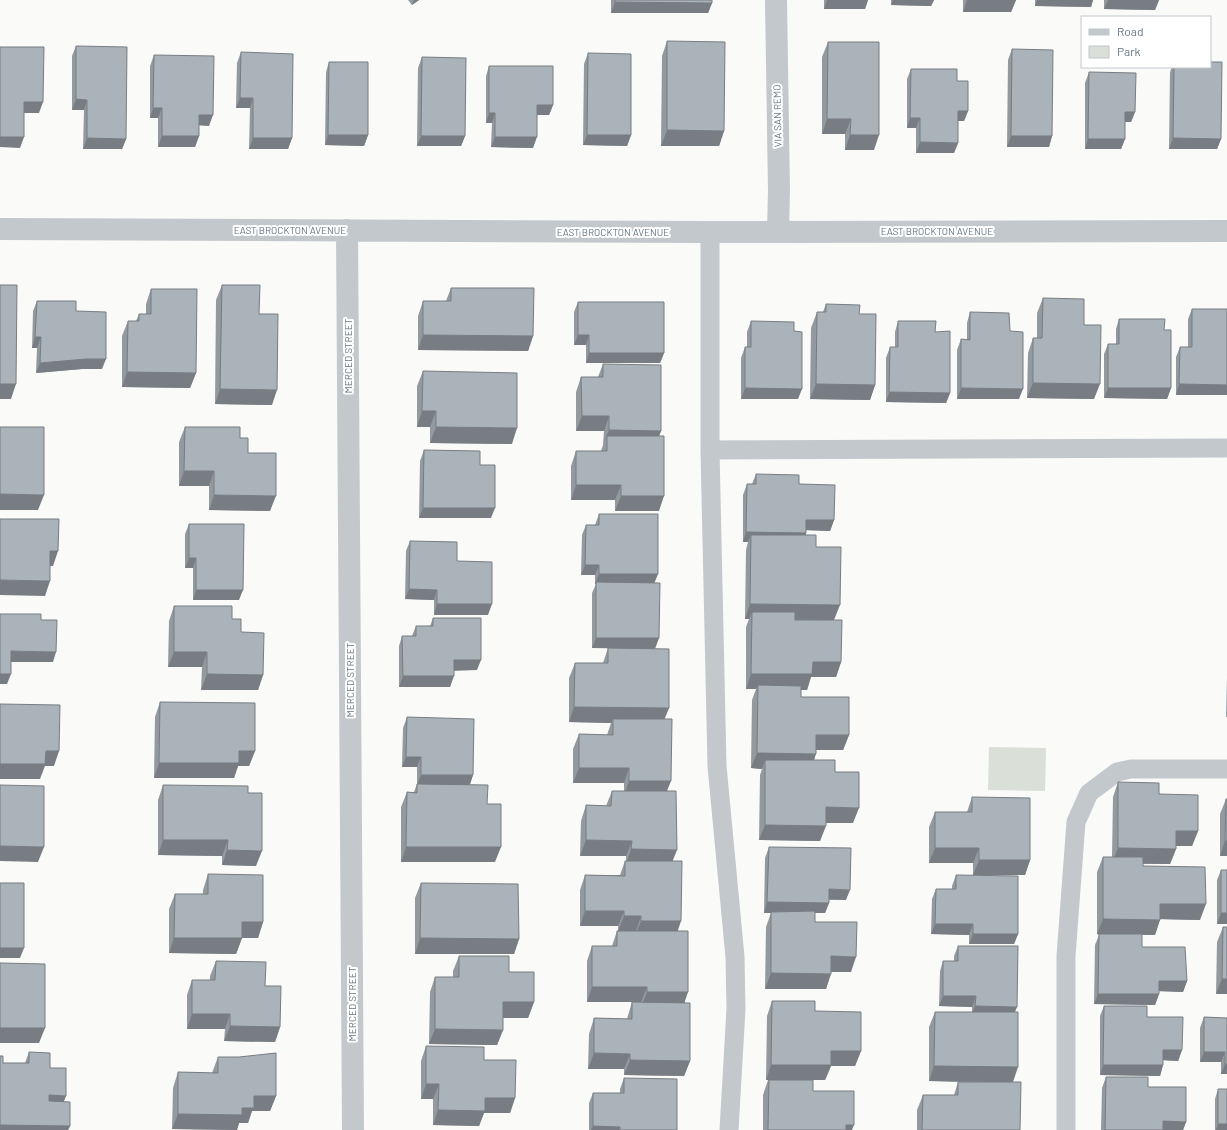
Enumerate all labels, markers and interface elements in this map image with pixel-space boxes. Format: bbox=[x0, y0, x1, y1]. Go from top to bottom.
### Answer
legend bbox=[1081, 16, 1211, 68]
text: Road bbox=[1117, 24, 1144, 38]
text: Park bbox=[1117, 44, 1141, 58]
street label: VIA SAN REMO bbox=[770, 85, 784, 147]
street label: EAST BROCKTON AVENUE bbox=[234, 224, 346, 236]
street label: EAST BROCKTON AVENUE bbox=[881, 225, 993, 237]
street label: EAST BROCKTON AVENUE bbox=[557, 226, 669, 238]
street label: MERCED STREET bbox=[342, 318, 354, 393]
street label: MERCED STREET bbox=[344, 642, 356, 717]
street label: MERCED STREET bbox=[346, 966, 358, 1041]

